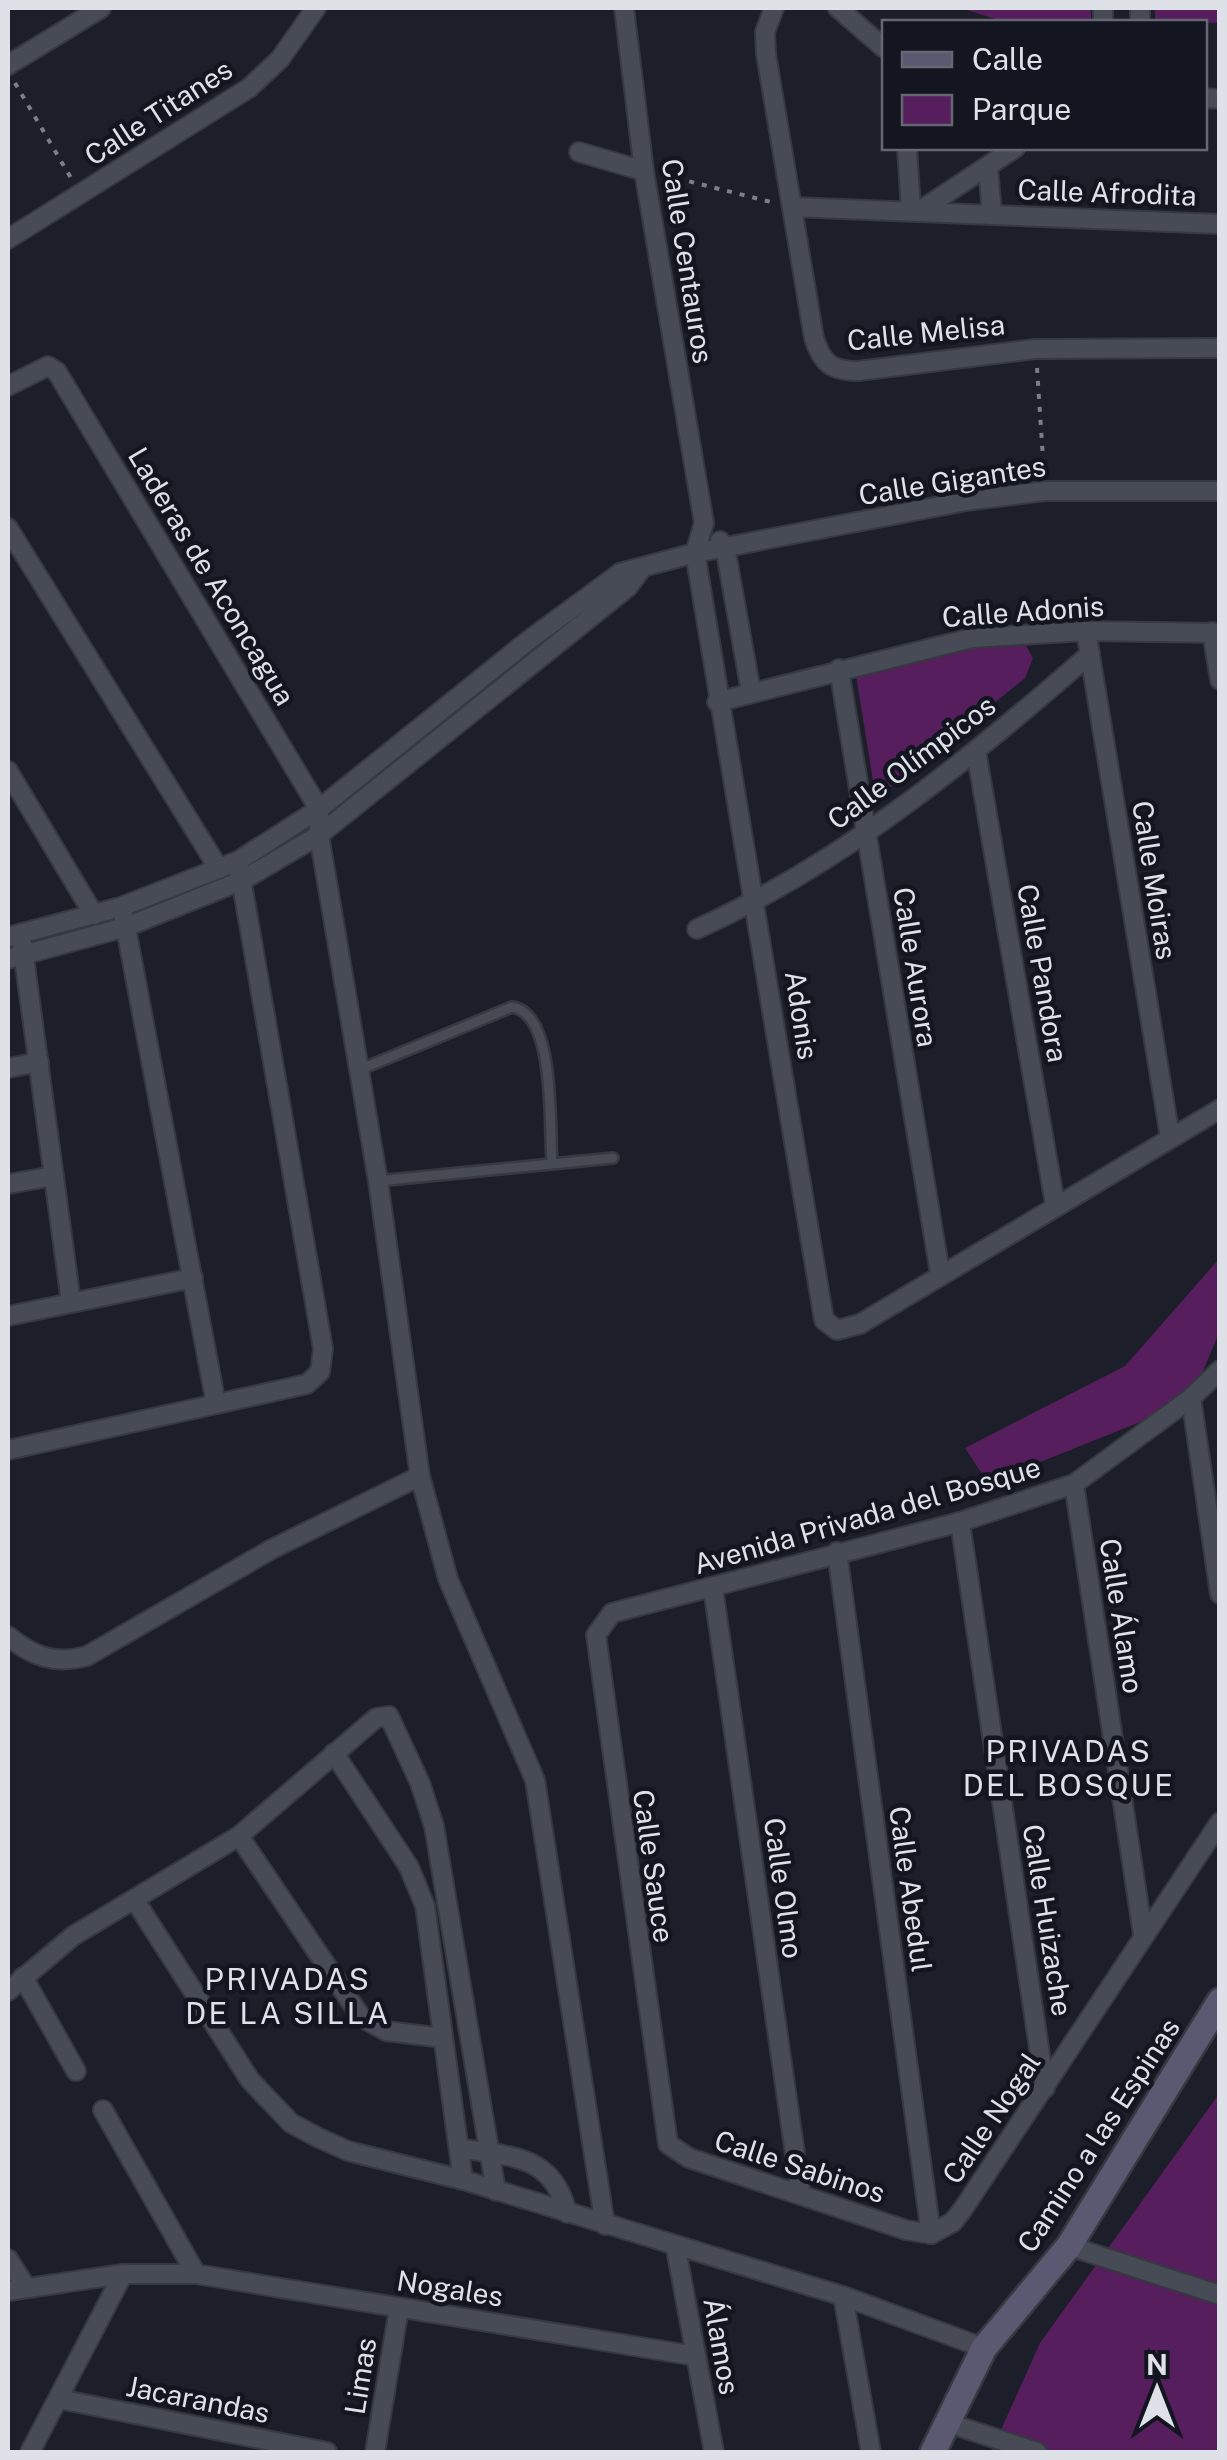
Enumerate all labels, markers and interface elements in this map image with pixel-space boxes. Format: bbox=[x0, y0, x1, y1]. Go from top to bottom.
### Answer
legend bbox=[882, 20, 1207, 150]
text: Calle bbox=[972, 41, 1043, 77]
street label: Calle Titanes bbox=[78, 52, 238, 172]
text: Parque bbox=[972, 91, 1071, 127]
street label: Calle Centauros bbox=[656, 156, 720, 366]
street label: Calle Afrodita bbox=[1017, 172, 1197, 212]
street label: Calle Melisa bbox=[846, 307, 1006, 357]
street label: Laderas de Aconcagua bbox=[122, 441, 302, 711]
street label: Calle Gigantes bbox=[856, 449, 1048, 511]
street label: Calle Adonis bbox=[941, 589, 1105, 633]
street label: Calle Olímpicos bbox=[821, 688, 1001, 836]
street label: Calle Moiras bbox=[1126, 798, 1184, 962]
street label: Calle Pandora bbox=[1011, 881, 1075, 1065]
street label: Calle Aurora bbox=[887, 885, 945, 1049]
street label: Adonis bbox=[779, 968, 825, 1062]
street label: Avenida Privada del Bosque bbox=[690, 1450, 1044, 1580]
street label: Calle Álamo bbox=[1093, 1536, 1151, 1696]
district label: PRIVADAS DEL BOSQUE bbox=[963, 1733, 1175, 1803]
street label: Calle Sauce bbox=[627, 1787, 681, 1945]
street label: Calle Abedul bbox=[883, 1804, 939, 1974]
street label: Calle Olmo bbox=[758, 1816, 810, 1960]
street label: Calle Huizache bbox=[1017, 1822, 1079, 2018]
district label: PRIVADAS DE LA SILLA bbox=[185, 1961, 391, 2031]
street label: Camino a las Espinas bbox=[1010, 2012, 1186, 2258]
street label: Calle Nogal bbox=[935, 2046, 1047, 2190]
street label: Calle Sabinos bbox=[711, 2123, 889, 2209]
street label: Nogales bbox=[395, 2263, 505, 2313]
street label: Álamos bbox=[697, 2295, 747, 2397]
street label: Limas bbox=[338, 2335, 382, 2417]
north arrow bbox=[1107, 2340, 1207, 2440]
text: N bbox=[1146, 2348, 1168, 2381]
street label: Jacarandas bbox=[124, 2369, 272, 2429]

